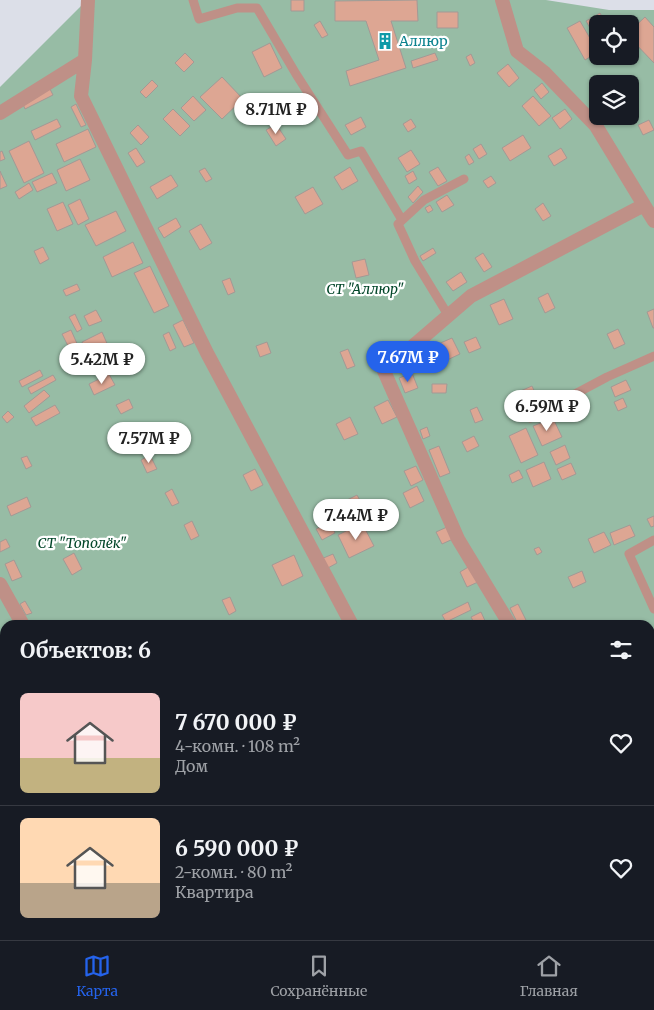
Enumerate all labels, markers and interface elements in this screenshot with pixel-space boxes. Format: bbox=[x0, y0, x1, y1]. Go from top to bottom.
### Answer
map controls bbox=[589, 15, 639, 125]
button: locate bbox=[589, 15, 639, 65]
building icon: Аллюр bbox=[375, 31, 395, 51]
place label: Аллюр bbox=[398, 32, 448, 50]
button: layers bbox=[589, 75, 639, 125]
pin: 8.71M ₽ bbox=[230, 92, 322, 135]
text: 8.71M ₽ bbox=[245, 99, 307, 119]
park label: СТ "Аллюр" bbox=[326, 280, 404, 298]
pin: 7.67M ₽ bbox=[362, 340, 454, 383]
pin: 5.42M ₽ bbox=[56, 342, 148, 385]
text: 7.67M ₽ bbox=[377, 347, 439, 367]
text: 5.42M ₽ bbox=[70, 349, 134, 369]
pin: 6.59M ₽ bbox=[501, 390, 593, 432]
text: 6.59M ₽ bbox=[515, 396, 579, 416]
pin: 7.57M ₽ bbox=[103, 422, 195, 464]
text: 7.57M ₽ bbox=[118, 428, 180, 448]
pin: 7.44M ₽ bbox=[310, 498, 402, 541]
text: 7.44M ₽ bbox=[324, 505, 388, 525]
park label: СТ "Тополёк" bbox=[37, 534, 127, 552]
icon: filters bbox=[607, 636, 635, 664]
text: Объектов: 6 bbox=[20, 637, 151, 664]
text: 7 670 000 ₽ bbox=[175, 709, 297, 736]
icon: home bbox=[60, 713, 120, 773]
icon: heart bbox=[607, 729, 635, 757]
text: 4-комн. · 108 m² bbox=[175, 736, 300, 756]
text: Дом bbox=[175, 756, 208, 776]
text: 6 590 000 ₽ bbox=[175, 835, 298, 862]
icon: home bbox=[60, 838, 120, 898]
icon: heart bbox=[607, 854, 635, 882]
text: 2-комн. · 80 m² bbox=[175, 862, 293, 882]
text: Квартира bbox=[175, 882, 254, 902]
tab: Карта bbox=[76, 952, 118, 1000]
tab: Сохранённые bbox=[270, 952, 367, 1000]
tab: Главная bbox=[520, 952, 578, 1000]

